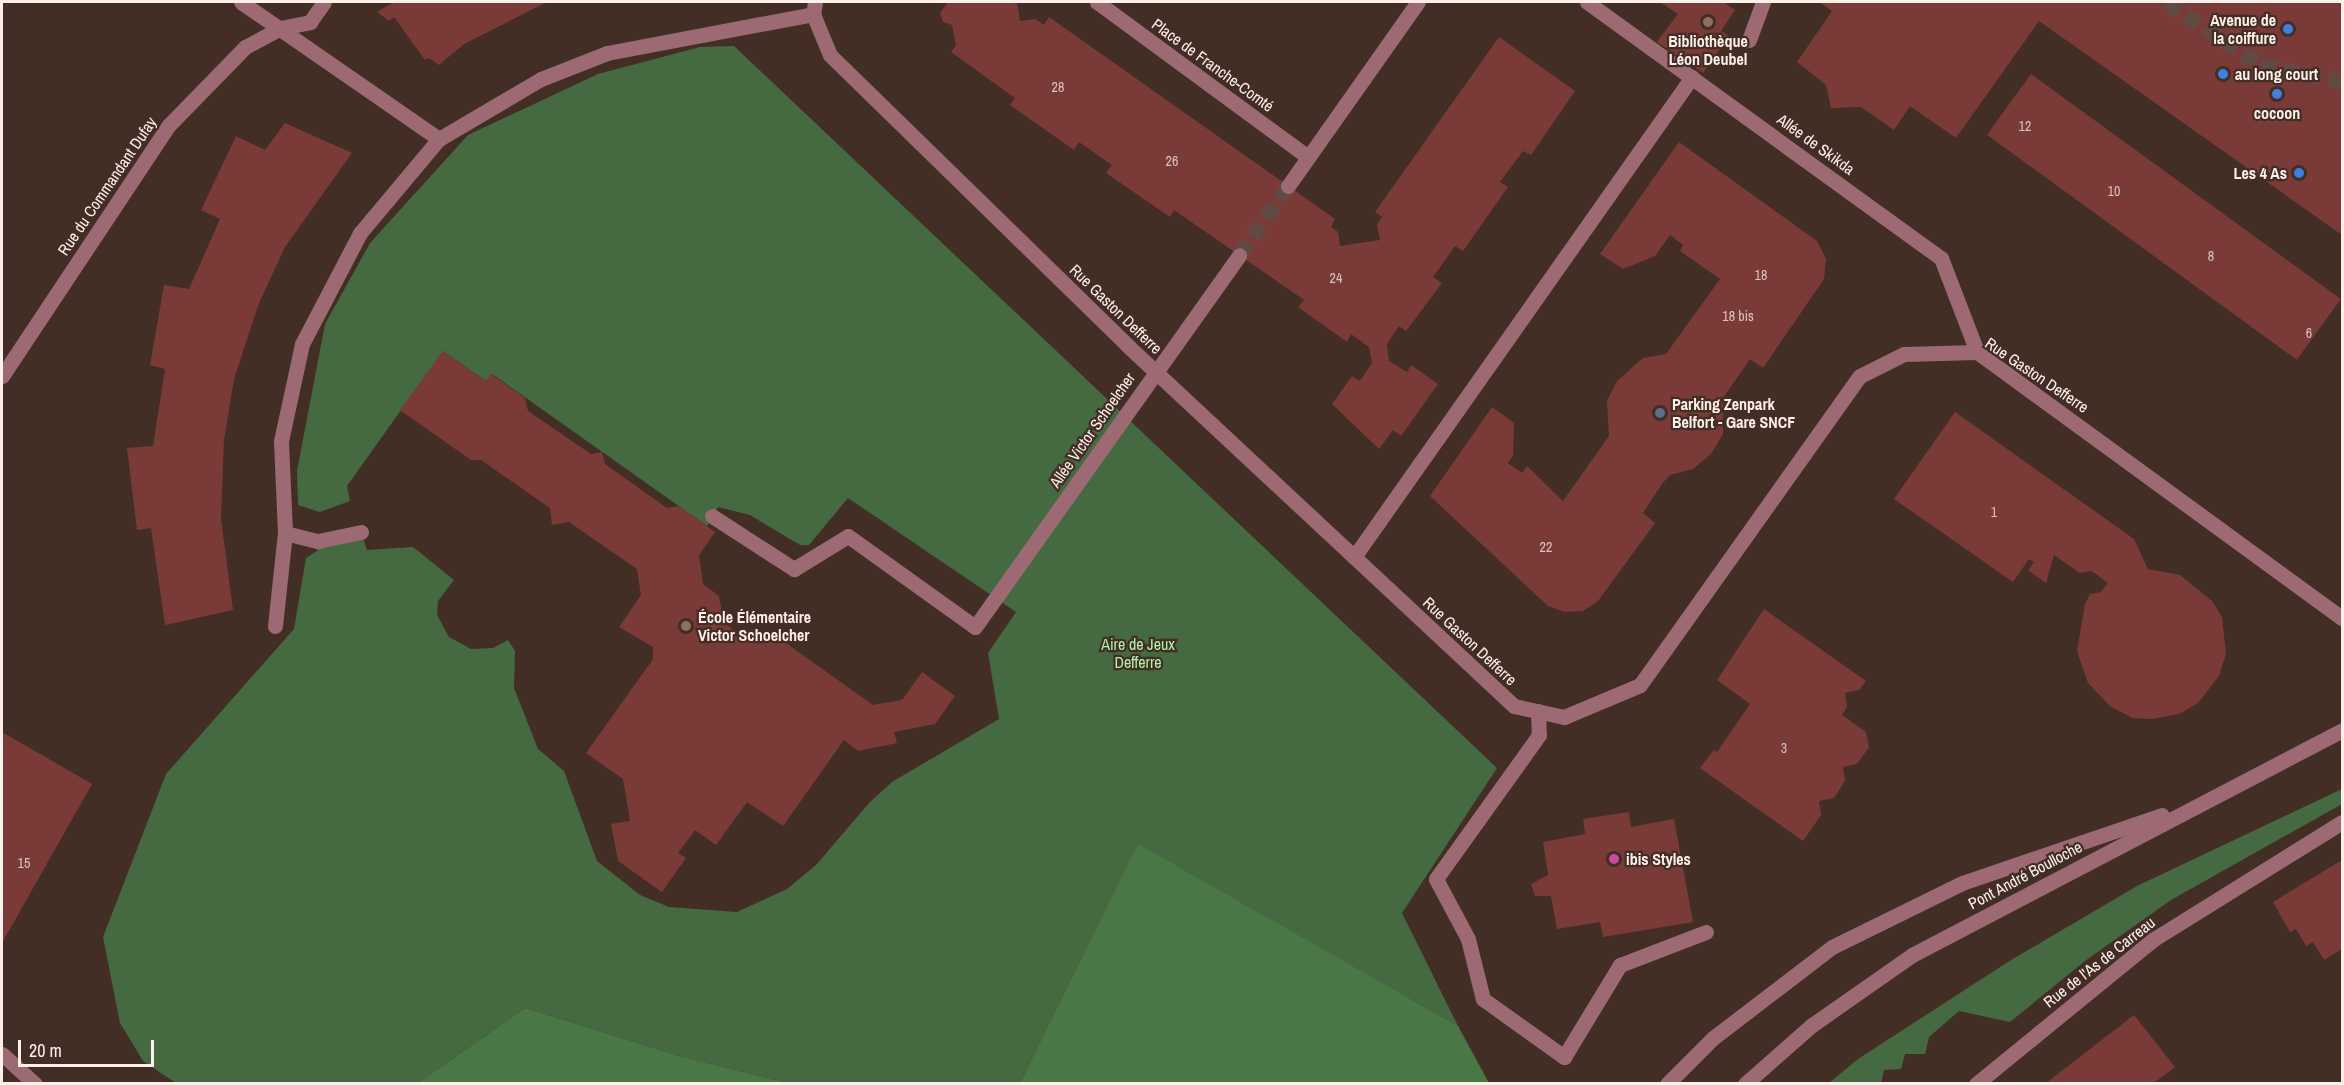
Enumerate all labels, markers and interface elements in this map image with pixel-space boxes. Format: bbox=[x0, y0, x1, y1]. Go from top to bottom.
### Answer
place label: Avenue de la coiffure bbox=[2210, 10, 2276, 48]
street label: Place de Franche-Comté bbox=[1148, 14, 1278, 116]
marker: Bibliothèque Léon Deubel bbox=[1701, 15, 1715, 29]
marker: Avenue de la coiffure bbox=[2281, 22, 2295, 36]
place label: Bibliothèque Léon Deubel bbox=[1668, 31, 1748, 69]
place label: au long court bbox=[2235, 64, 2318, 84]
marker: au long court bbox=[2216, 67, 2230, 81]
house number: 28 bbox=[1052, 79, 1064, 95]
marker: cocoon bbox=[2270, 87, 2284, 101]
place label: cocoon bbox=[2254, 103, 2300, 123]
street label: Allée de Skikda bbox=[1773, 109, 1859, 179]
street label: Rue du Commandant Dufay bbox=[54, 113, 160, 259]
house number: 12 bbox=[2019, 118, 2031, 134]
house number: 26 bbox=[1166, 153, 1178, 169]
place label: Les 4 As bbox=[2233, 163, 2287, 183]
marker: Les 4 As bbox=[2292, 166, 2306, 180]
house number: 10 bbox=[2108, 183, 2120, 199]
house number: 8 bbox=[2208, 248, 2214, 264]
street label: Rue Gaston Defferre bbox=[1066, 260, 1166, 358]
house number: 18 bbox=[1755, 267, 1767, 283]
house number: 24 bbox=[1330, 270, 1342, 286]
house number: 18 bis bbox=[1722, 308, 1754, 324]
house number: 6 bbox=[2306, 325, 2312, 341]
street label: Rue Gaston Defferre bbox=[1982, 333, 2092, 417]
street label: Allée Victor Schoelcher bbox=[1045, 369, 1139, 491]
place label: Parking Zenpark Belfort - Gare SNCF bbox=[1672, 394, 1795, 432]
marker: Parking Zenpark Belfort - Gare SNCF bbox=[1653, 406, 1667, 420]
house number: 1 bbox=[1991, 504, 1997, 520]
house number: 22 bbox=[1540, 539, 1552, 555]
street label: Rue Gaston Defferre bbox=[1419, 593, 1521, 689]
place label: École Élémentaire Victor Schoelcher bbox=[698, 607, 811, 645]
marker: École Élémentaire Victor Schoelcher bbox=[679, 619, 693, 633]
park label: Aire de Jeux Defferre bbox=[1101, 634, 1175, 672]
house number: 3 bbox=[1781, 740, 1787, 756]
street label: Pont André Boulloche bbox=[1964, 837, 2086, 913]
place label: ibis Styles bbox=[1626, 849, 1691, 869]
marker: ibis Styles bbox=[1607, 852, 1621, 866]
house number: 15 bbox=[18, 855, 30, 871]
street label: Rue de l'As de Carreau bbox=[2040, 913, 2158, 1011]
scale bar bbox=[21, 1028, 158, 1066]
text: 20 m bbox=[29, 1038, 62, 1063]

